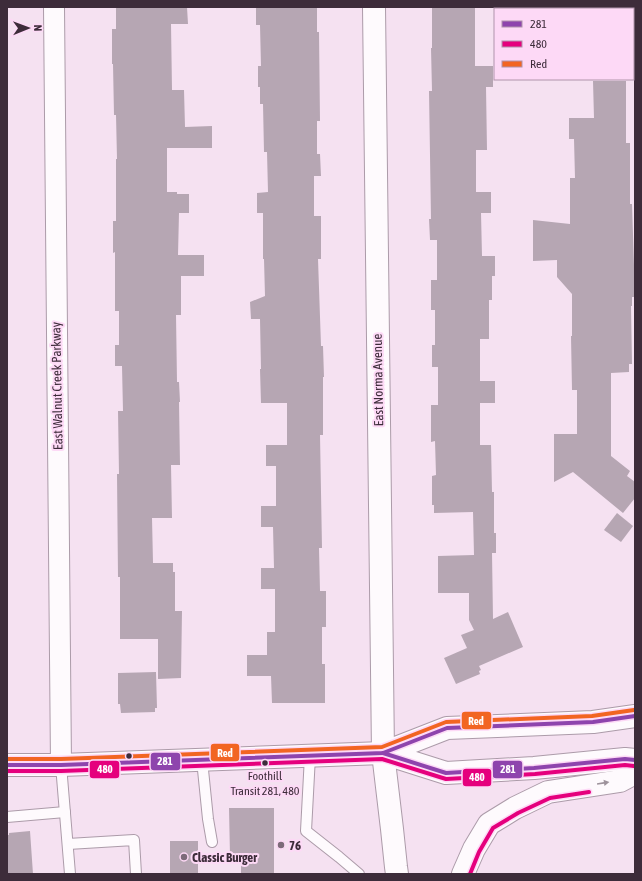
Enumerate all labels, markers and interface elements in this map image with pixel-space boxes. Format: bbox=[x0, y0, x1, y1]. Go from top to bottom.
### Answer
north arrow bbox=[8, 8, 48, 48]
legend bbox=[494, 8, 634, 80]
text: 281 bbox=[530, 17, 547, 31]
text: N bbox=[32, 24, 44, 31]
text: 480 bbox=[530, 37, 547, 51]
text: Red bbox=[530, 57, 547, 71]
street label: East Walnut Creek Parkway bbox=[48, 321, 66, 450]
street label: East Norma Avenue bbox=[370, 334, 386, 426]
line badge: Red bbox=[461, 711, 492, 730]
text: Red bbox=[468, 715, 484, 727]
line badge: Red bbox=[210, 743, 240, 762]
text: Red bbox=[217, 747, 233, 759]
unlabelled marker bbox=[124, 751, 134, 761]
line badge: 281 bbox=[150, 752, 181, 771]
text: 281 bbox=[157, 755, 173, 767]
marker: Foothill Transit 281, 480 bbox=[260, 758, 270, 768]
line badge: 480 bbox=[89, 760, 120, 779]
line badge: 281 bbox=[492, 760, 523, 779]
text: 480 bbox=[96, 763, 113, 775]
text: 281 bbox=[500, 763, 516, 775]
line badge: 480 bbox=[462, 768, 492, 787]
place label: Foothill Transit 281, 480 bbox=[231, 769, 300, 798]
text: 480 bbox=[468, 771, 485, 783]
one-way arrow bbox=[597, 780, 609, 786]
place label: 76 bbox=[289, 838, 301, 853]
marker: 76 bbox=[276, 840, 286, 850]
place label: Classic Burger bbox=[192, 850, 258, 865]
marker: Classic Burger bbox=[179, 852, 189, 862]

